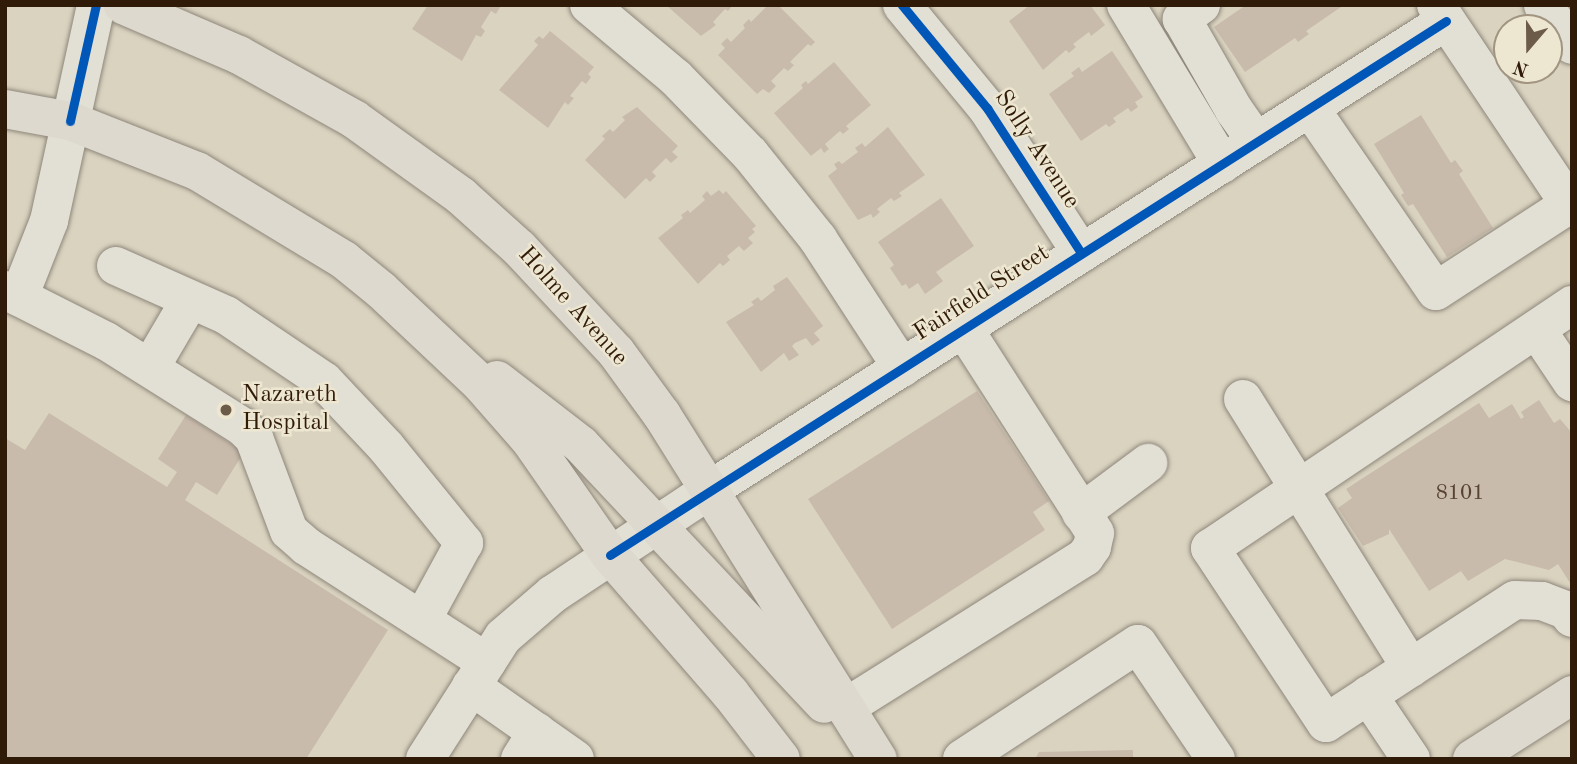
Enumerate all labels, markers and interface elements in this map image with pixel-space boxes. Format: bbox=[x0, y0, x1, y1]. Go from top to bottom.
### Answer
north arrow bbox=[1493, 14, 1563, 84]
text: N bbox=[1511, 56, 1531, 79]
street label: Solly Avenue bbox=[987, 85, 1085, 215]
street label: Fairfield Street bbox=[909, 239, 1055, 349]
street label: Holme Avenue bbox=[511, 242, 633, 372]
place label: Nazareth Hospital bbox=[242, 382, 337, 438]
marker: Nazareth Hospital bbox=[216, 400, 236, 420]
house number: 8101 bbox=[1436, 481, 1484, 507]

